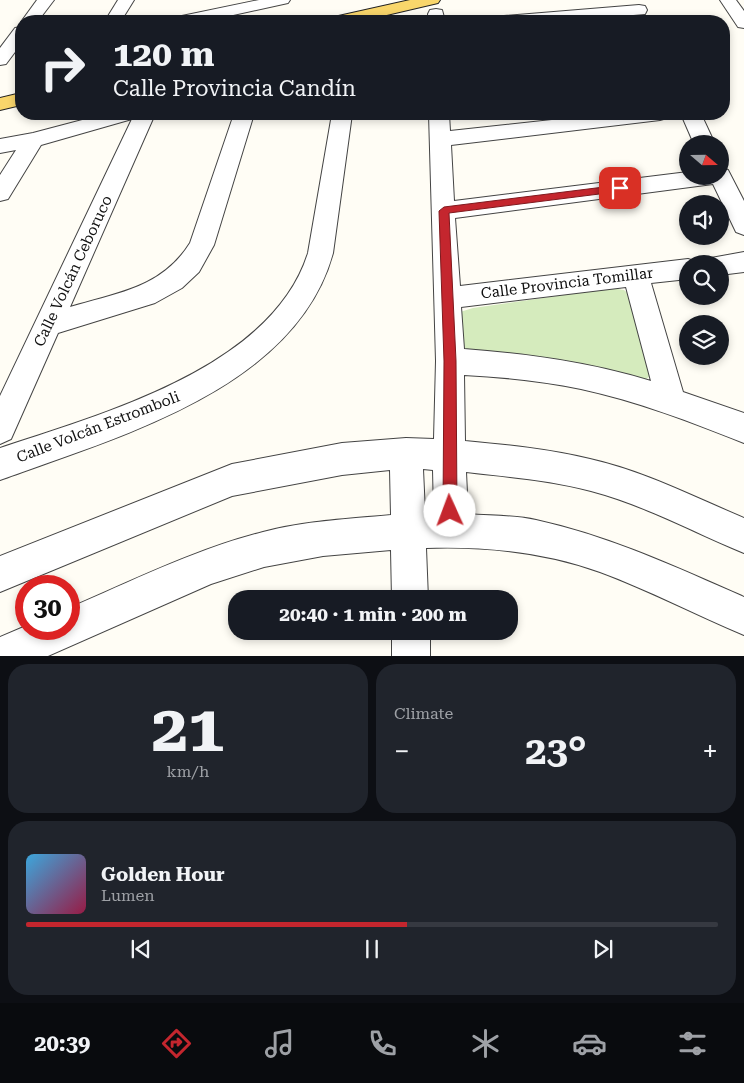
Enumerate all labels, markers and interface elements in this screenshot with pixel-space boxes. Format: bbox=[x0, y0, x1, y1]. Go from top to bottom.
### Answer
text: 120 m bbox=[113, 34, 214, 75]
icon: right bbox=[30, 35, 95, 100]
text: Calle Provincia Candín bbox=[113, 76, 356, 101]
north arrow bbox=[679, 135, 729, 185]
map controls bbox=[679, 135, 729, 365]
pin bbox=[599, 167, 641, 209]
icon: arrive bbox=[606, 174, 634, 202]
street label: Calle Volcán Ceboruco bbox=[30, 193, 116, 349]
button: sound bbox=[679, 195, 729, 245]
button: search bbox=[679, 255, 729, 305]
street label: Calle Provincia Tomillar bbox=[480, 264, 654, 302]
button: layers bbox=[679, 315, 729, 365]
street label: Calle Volcán Estromboli bbox=[14, 387, 182, 466]
position arrow bbox=[423, 484, 475, 536]
speed limit sign: 30 bbox=[15, 575, 80, 640]
text: 20:40 · 1 min · 200 m bbox=[279, 603, 467, 626]
text: 21 bbox=[152, 691, 224, 767]
text: Climate bbox=[394, 704, 453, 723]
text: 23° bbox=[525, 729, 587, 773]
text: − bbox=[394, 735, 410, 768]
text: + bbox=[702, 735, 718, 768]
text: km/h bbox=[167, 762, 209, 781]
text: Golden Hour bbox=[101, 863, 225, 886]
text: Lumen bbox=[101, 886, 155, 905]
icon: previous bbox=[127, 935, 155, 963]
icon: pause bbox=[358, 935, 386, 963]
icon: next bbox=[589, 935, 617, 963]
icon: directions bbox=[159, 1026, 194, 1061]
icon: music bbox=[262, 1026, 297, 1061]
icon: phone bbox=[365, 1026, 400, 1061]
icon: climate bbox=[468, 1026, 503, 1061]
icon: car bbox=[572, 1026, 607, 1061]
icon: filters bbox=[675, 1026, 710, 1061]
text: 20:39 bbox=[34, 1031, 90, 1056]

